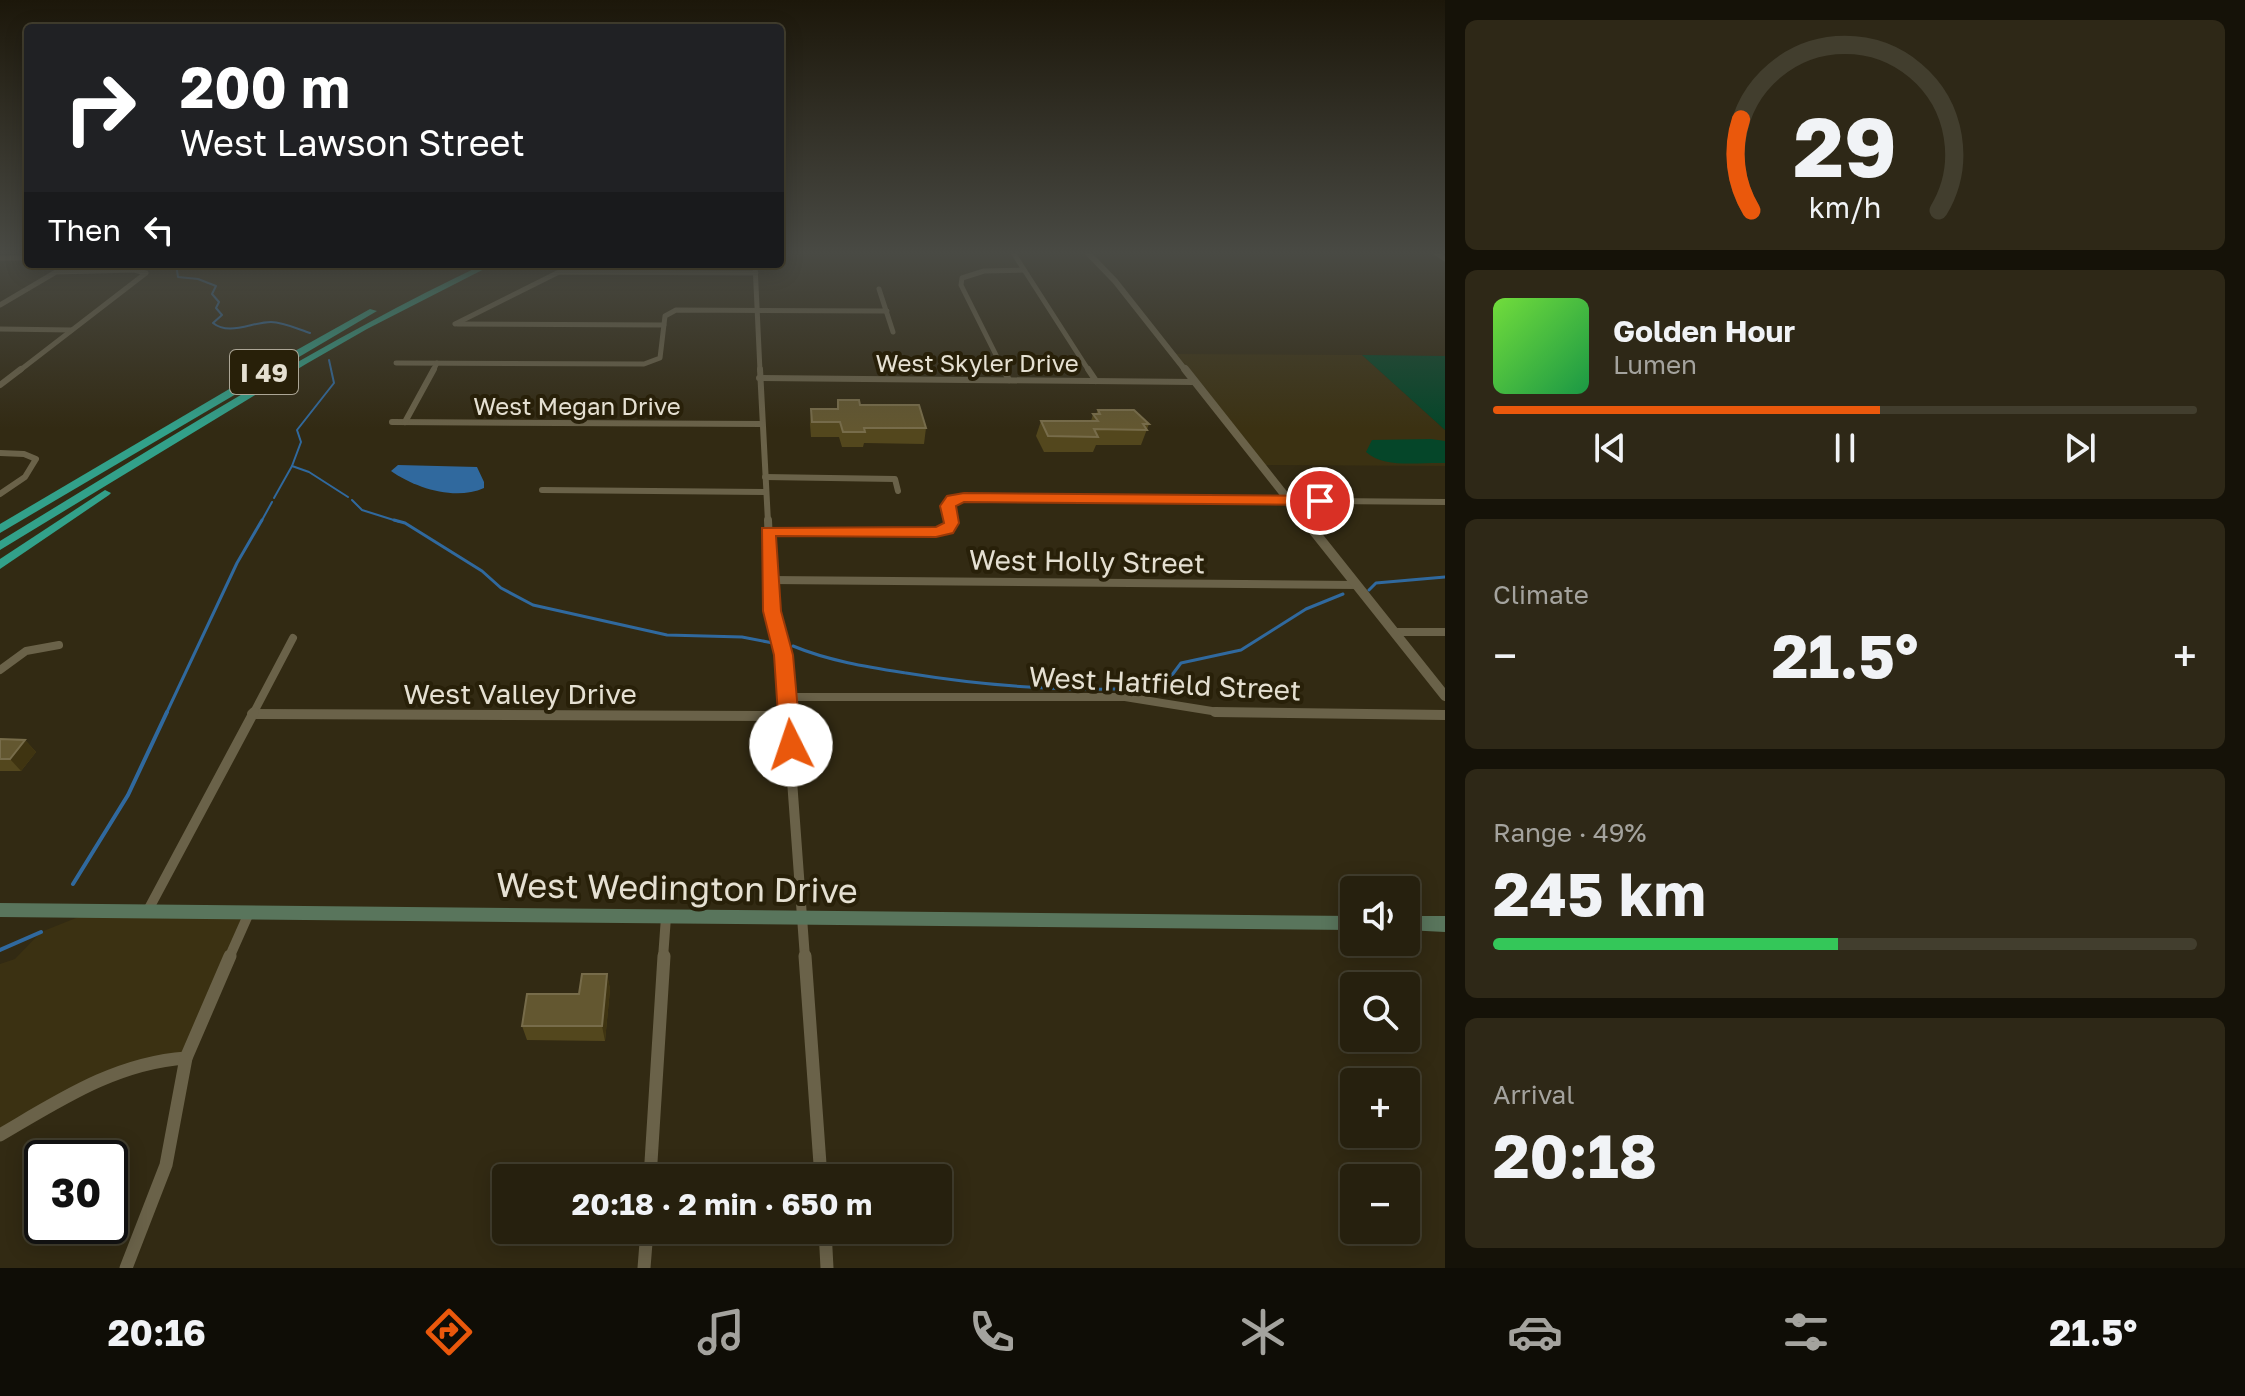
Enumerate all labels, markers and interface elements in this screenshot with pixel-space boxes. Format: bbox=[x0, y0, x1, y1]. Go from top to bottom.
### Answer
text: 200 m bbox=[180, 53, 350, 120]
icon: right bbox=[48, 56, 152, 160]
text: 29 bbox=[1793, 94, 1897, 194]
text: West Lawson Street bbox=[180, 121, 525, 164]
text: km/h bbox=[1809, 190, 1881, 224]
icon: left bbox=[137, 208, 181, 252]
text: Then bbox=[48, 212, 121, 248]
text: Golden Hour bbox=[1613, 313, 1795, 349]
street label: West Skyler Drive bbox=[875, 348, 1079, 377]
text: Lumen bbox=[1613, 349, 1697, 380]
road number: I 49 bbox=[230, 350, 298, 394]
street label: West Megan Drive bbox=[473, 391, 681, 420]
icon: previous bbox=[1588, 426, 1632, 470]
icon: pause bbox=[1823, 426, 1867, 470]
icon: next bbox=[2058, 426, 2102, 470]
pin bbox=[1286, 467, 1354, 535]
icon: arrive bbox=[1298, 479, 1342, 523]
street label: West Holly Street bbox=[969, 542, 1205, 580]
text: Climate bbox=[1493, 579, 1589, 610]
text: 21.5° bbox=[1772, 619, 1918, 691]
text: − bbox=[1493, 629, 1517, 682]
text: + bbox=[2173, 629, 2197, 682]
street label: West Hatfield Street bbox=[1028, 659, 1302, 707]
street label: West Valley Drive bbox=[403, 677, 637, 710]
position arrow bbox=[749, 703, 833, 787]
text: Range · 49% bbox=[1493, 817, 1646, 848]
text: 245 km bbox=[1493, 857, 1706, 929]
street label: West Wedington Drive bbox=[496, 864, 858, 910]
map controls bbox=[1340, 876, 1420, 1244]
button: sound bbox=[1340, 876, 1420, 956]
button: search bbox=[1340, 972, 1420, 1052]
button: + bbox=[1340, 1068, 1420, 1148]
text: Arrival bbox=[1493, 1079, 1574, 1110]
text: 20:18 bbox=[1493, 1119, 1657, 1191]
speed limit sign: 30 bbox=[24, 1140, 128, 1244]
button: − bbox=[1340, 1164, 1420, 1244]
text: 20:18 · 2 min · 650 m bbox=[572, 1186, 872, 1222]
icon: directions bbox=[421, 1304, 477, 1360]
icon: music bbox=[693, 1304, 749, 1360]
icon: phone bbox=[964, 1304, 1020, 1360]
icon: climate bbox=[1235, 1304, 1291, 1360]
icon: car bbox=[1507, 1304, 1563, 1360]
icon: filters bbox=[1778, 1304, 1834, 1360]
text: 20:16 bbox=[108, 1311, 206, 1354]
text: 21.5° bbox=[2049, 1311, 2137, 1354]

